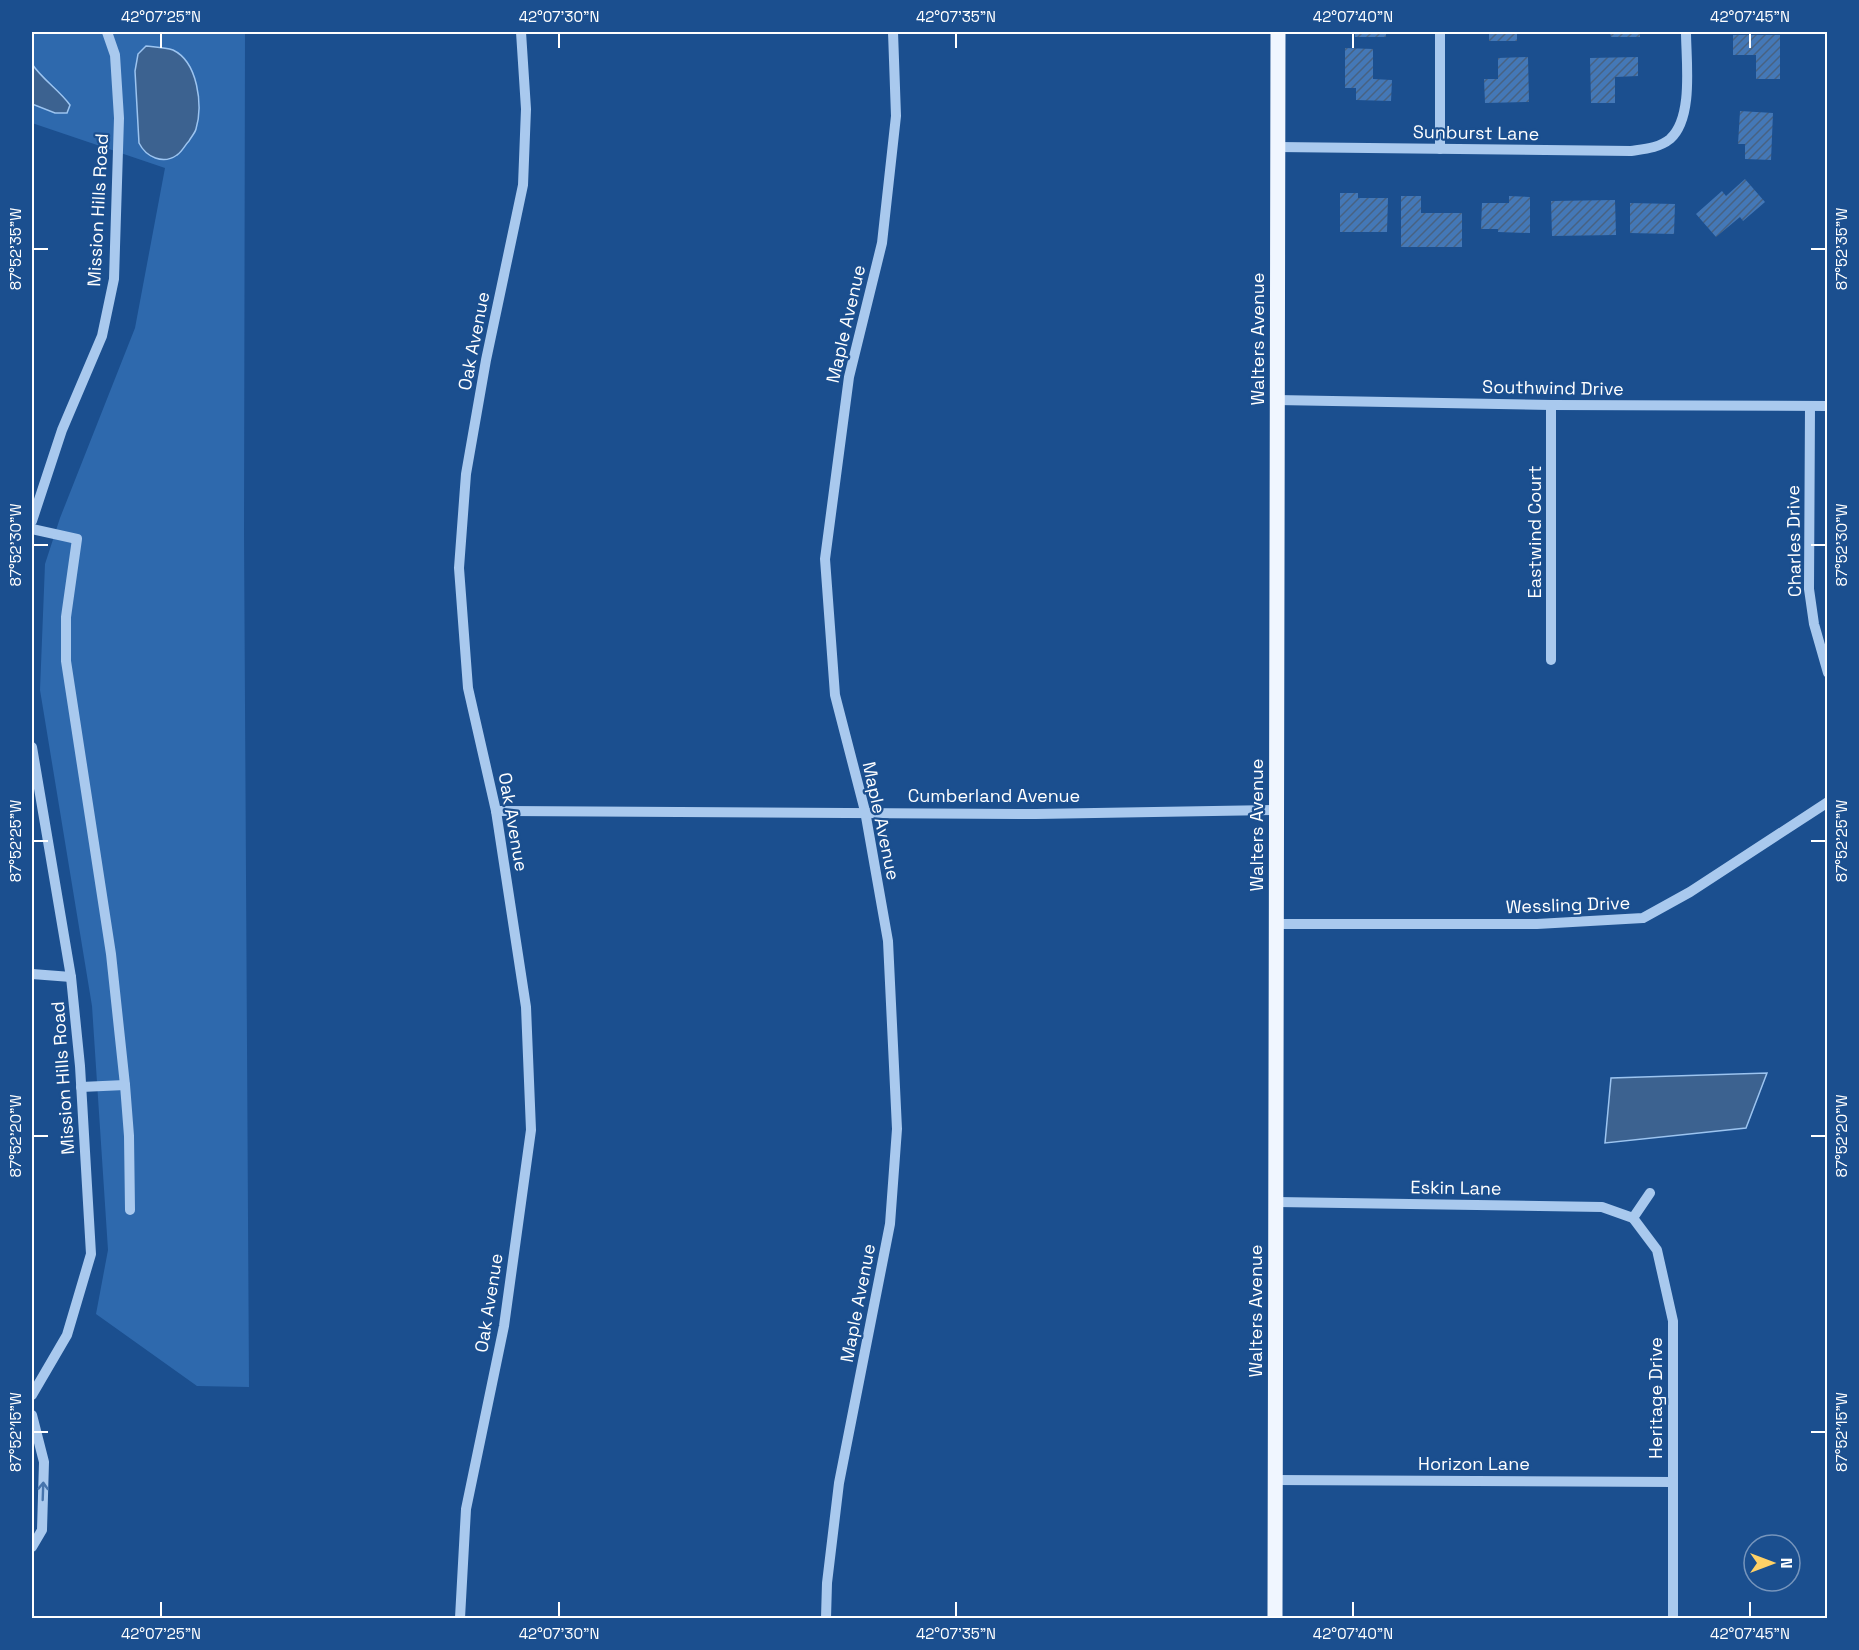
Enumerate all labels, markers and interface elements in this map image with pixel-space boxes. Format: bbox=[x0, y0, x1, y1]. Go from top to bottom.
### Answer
text: 42°07'25"N bbox=[121, 7, 201, 26]
text: 42°07'30"N bbox=[519, 7, 599, 26]
text: 42°07'35"N bbox=[916, 7, 996, 26]
text: 42°07'40"N bbox=[1313, 7, 1393, 26]
text: 42°07'45"N bbox=[1710, 7, 1790, 26]
street label: Sunburst Lane bbox=[1413, 120, 1539, 145]
street label: Mission Hills Road bbox=[82, 133, 113, 287]
text: 87°52'35"W bbox=[6, 208, 25, 290]
text: 87°52'35"W bbox=[1832, 208, 1851, 290]
street label: Maple Avenue bbox=[821, 263, 870, 385]
street label: Walters Avenue bbox=[1246, 273, 1269, 406]
street label: Oak Avenue bbox=[453, 290, 494, 392]
street label: Southwind Drive bbox=[1482, 375, 1624, 400]
street label: Eastwind Court bbox=[1523, 466, 1546, 598]
street label: Charles Drive bbox=[1781, 485, 1806, 597]
text: 87°52'30"W bbox=[6, 503, 25, 587]
text: 87°52'30"W bbox=[1832, 503, 1851, 587]
street label: Walters Avenue bbox=[1245, 759, 1268, 892]
street label: Maple Avenue bbox=[858, 760, 905, 882]
street label: Oak Avenue bbox=[493, 771, 534, 873]
street label: Cumberland Avenue bbox=[908, 784, 1080, 807]
text: 87°52'25"W bbox=[6, 800, 25, 882]
text: 87°52'25"W bbox=[1832, 800, 1851, 882]
street label: Wessling Drive bbox=[1505, 891, 1630, 918]
street label: Mission Hills Road bbox=[46, 1001, 79, 1155]
text: 87°52'20"W bbox=[6, 1094, 25, 1178]
text: 87°52'20"W bbox=[1832, 1094, 1851, 1178]
street label: Eskin Lane bbox=[1410, 1175, 1502, 1200]
street label: Maple Avenue bbox=[835, 1242, 880, 1364]
street label: Walters Avenue bbox=[1244, 1245, 1267, 1378]
street label: Oak Avenue bbox=[469, 1252, 508, 1354]
street label: Heritage Drive bbox=[1644, 1337, 1667, 1459]
text: 87°52'15"W bbox=[6, 1392, 25, 1472]
text: 87°52'15"W bbox=[1832, 1392, 1851, 1472]
street label: Horizon Lane bbox=[1418, 1452, 1530, 1475]
one-way arrow bbox=[37, 1482, 48, 1502]
north arrow bbox=[1742, 1533, 1802, 1593]
text: N bbox=[1776, 1558, 1797, 1568]
text: 42°07'25"N bbox=[121, 1624, 201, 1643]
text: 42°07'30"N bbox=[519, 1624, 599, 1643]
text: 42°07'35"N bbox=[916, 1624, 996, 1643]
text: 42°07'40"N bbox=[1313, 1624, 1393, 1643]
text: 42°07'45"N bbox=[1710, 1624, 1790, 1643]

